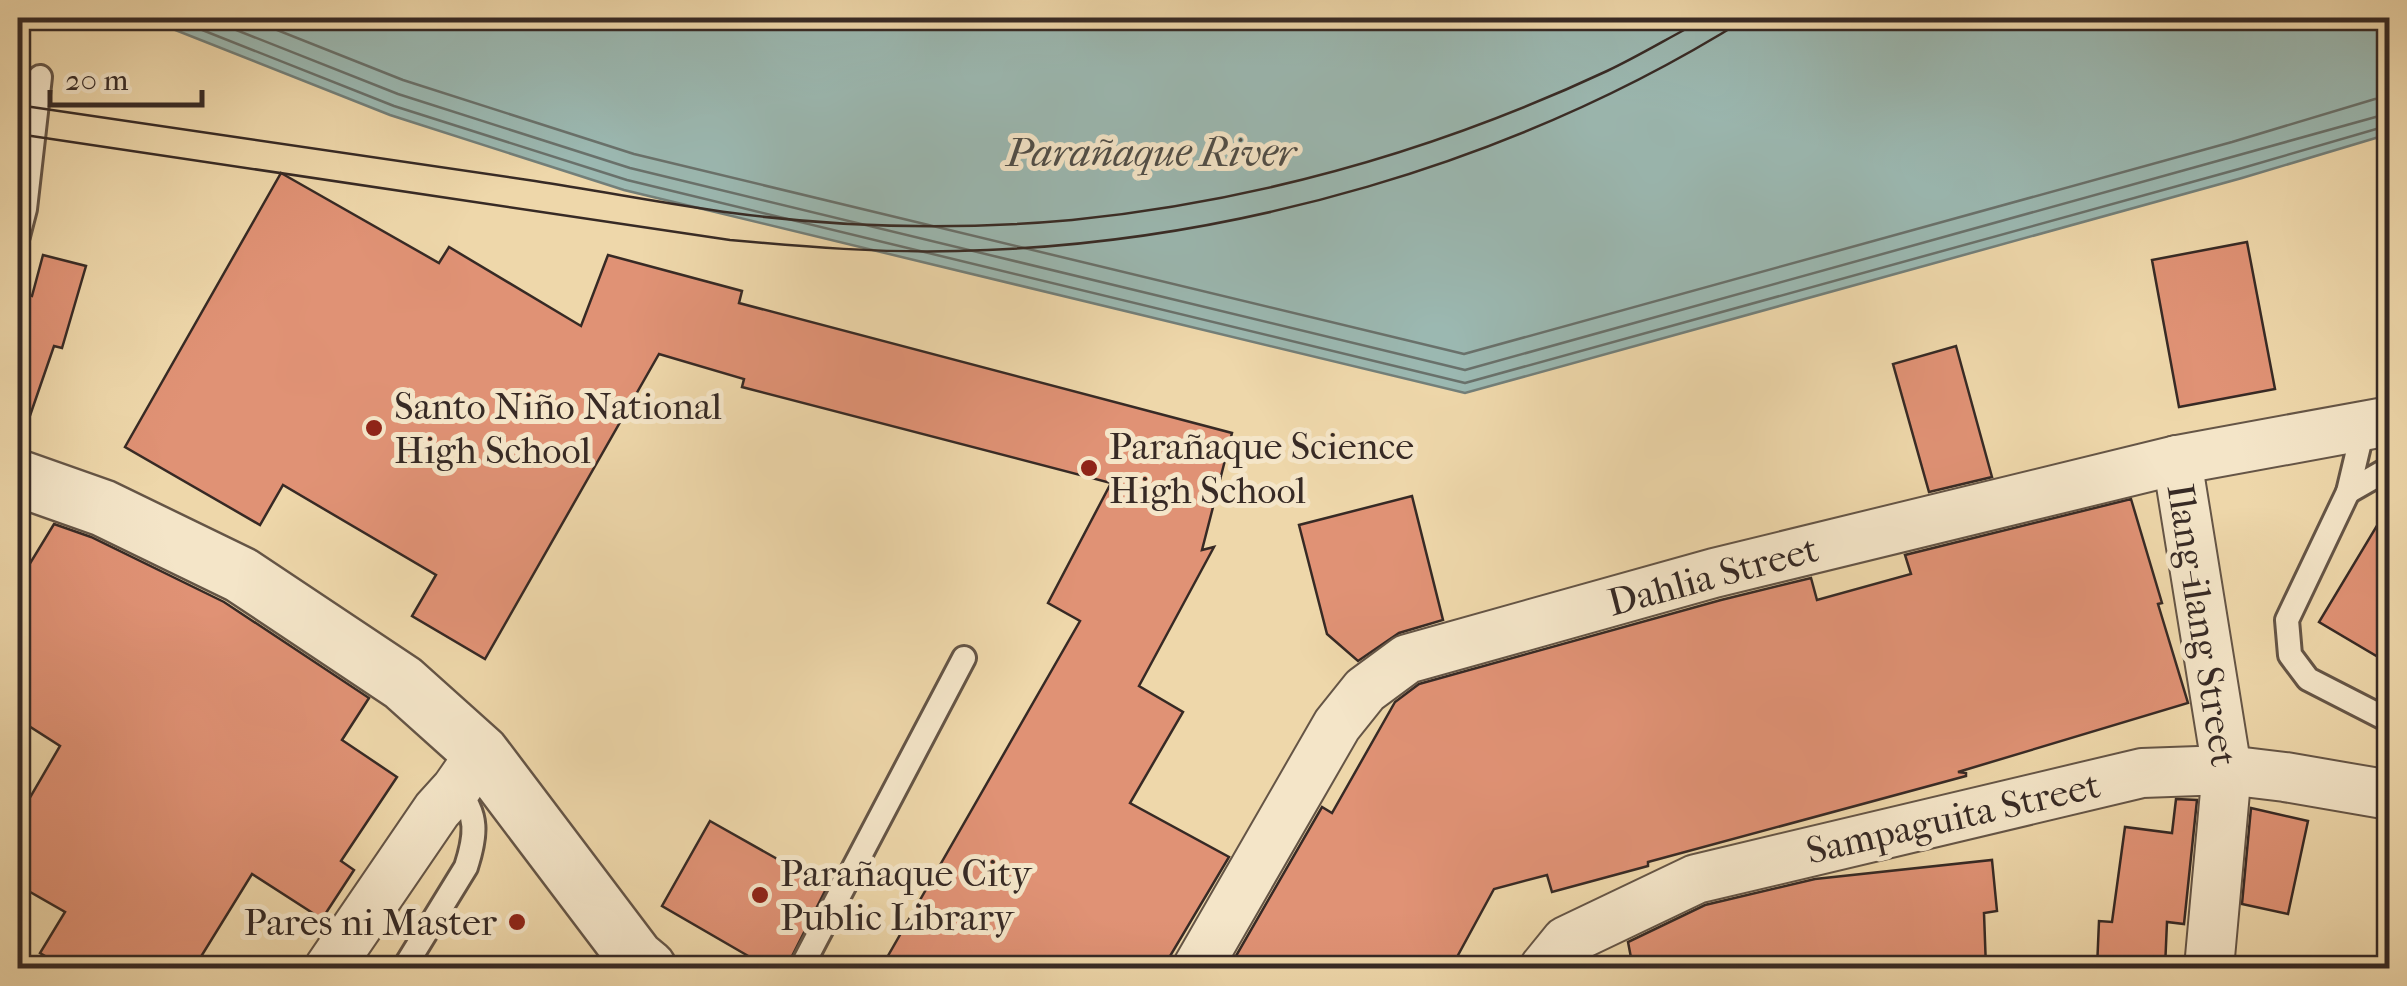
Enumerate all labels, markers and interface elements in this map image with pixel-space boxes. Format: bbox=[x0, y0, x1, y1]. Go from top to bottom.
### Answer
scale bar bbox=[50, 45, 202, 107]
text: 20 m bbox=[65, 63, 128, 98]
water label: Parañaque River bbox=[1004, 130, 1299, 176]
place label: Santo Niño National High School bbox=[394, 384, 722, 473]
marker: Santo Niño National High School bbox=[363, 417, 385, 439]
place label: Parañaque Science High School bbox=[1109, 424, 1414, 513]
marker: Parañaque Science High School bbox=[1078, 457, 1100, 479]
street label: Ilang-ilang Street bbox=[2157, 481, 2247, 770]
street label: Dahlia Street bbox=[1603, 526, 1823, 626]
street label: Sampaguita Street bbox=[1802, 762, 2105, 874]
place label: Parañaque City Public Library bbox=[780, 851, 1033, 940]
marker: Parañaque City Public Library bbox=[749, 884, 771, 906]
place label: Pares ni Master bbox=[244, 900, 498, 945]
marker: Pares ni Master bbox=[506, 911, 528, 933]

